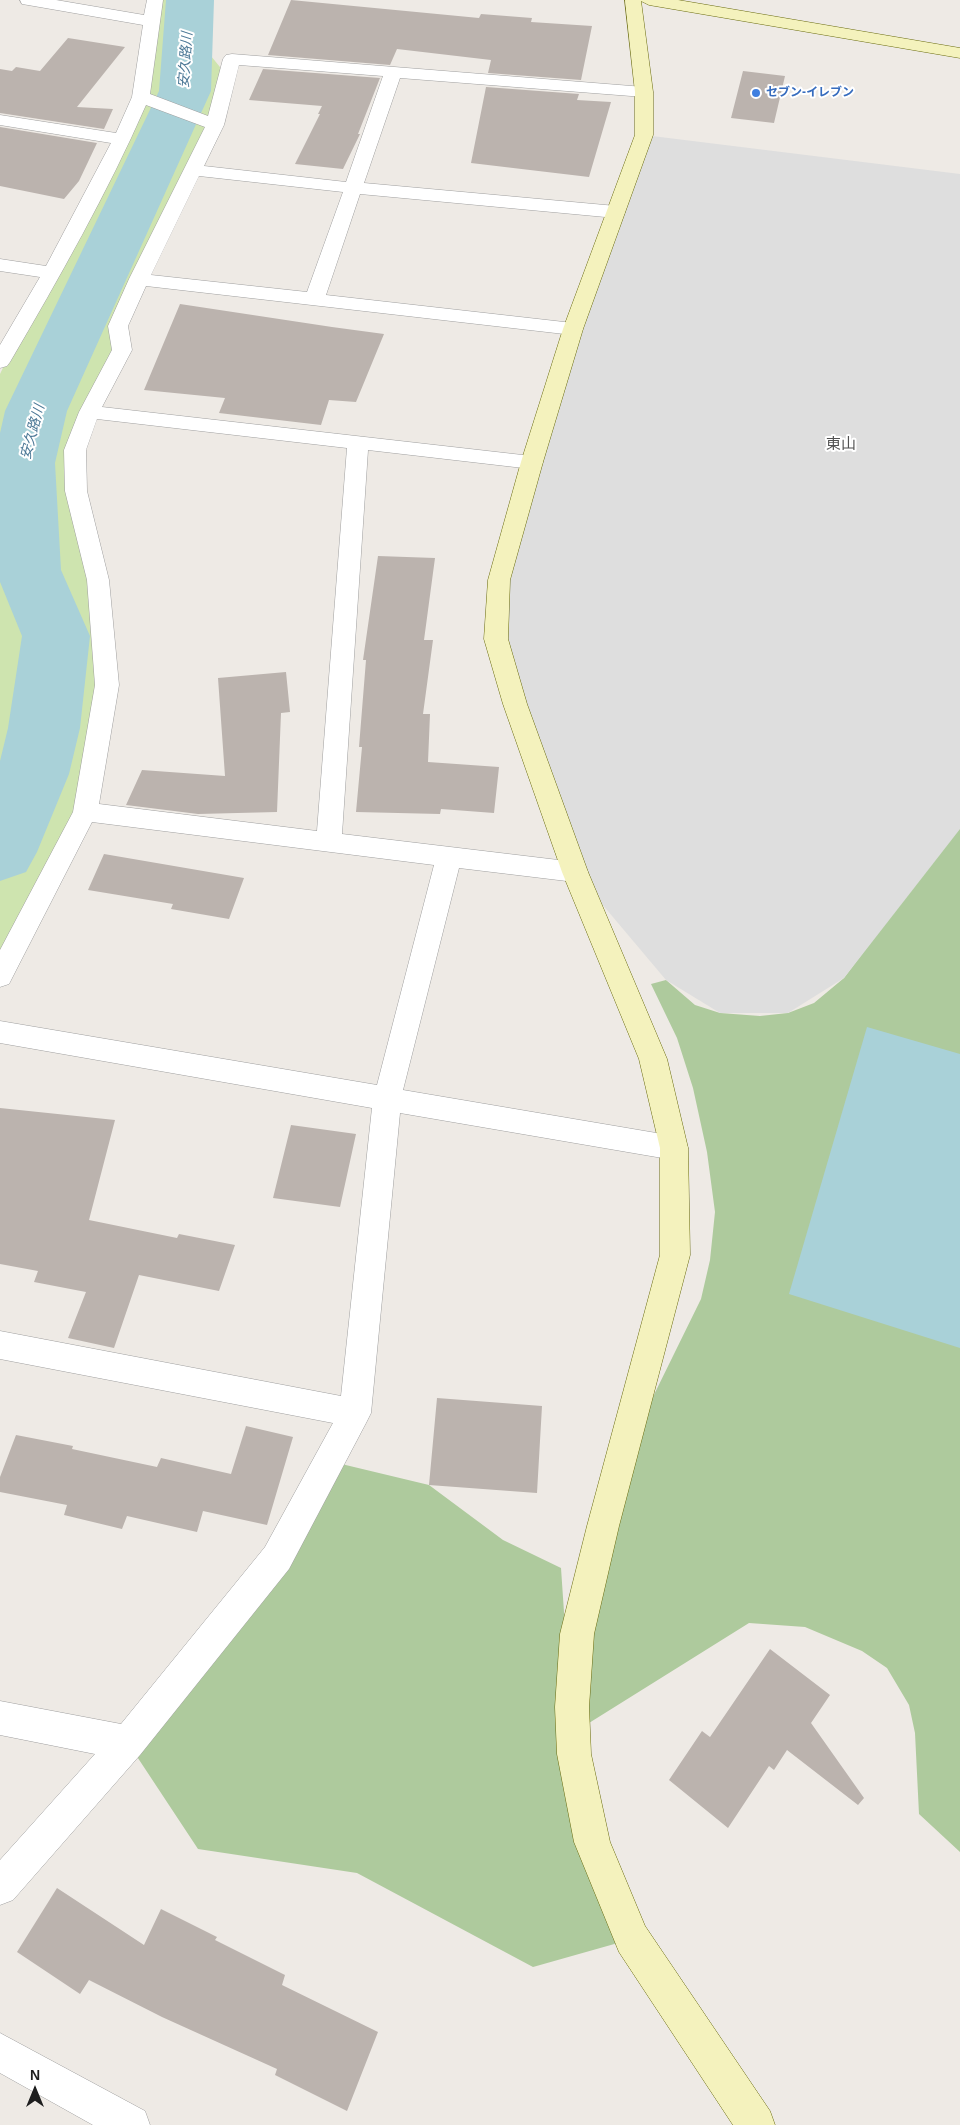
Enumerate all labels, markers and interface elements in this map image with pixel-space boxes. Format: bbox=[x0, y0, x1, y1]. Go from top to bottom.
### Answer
water label: 安久路川 bbox=[176, 31, 196, 89]
place label: セブン-イレブン bbox=[766, 86, 854, 100]
marker: セブン-イレブン bbox=[750, 87, 762, 99]
water label: 安久路川 bbox=[18, 403, 48, 461]
district label: 東山 bbox=[826, 436, 856, 454]
north arrow bbox=[10, 2065, 60, 2115]
text: N bbox=[30, 2067, 40, 2083]

